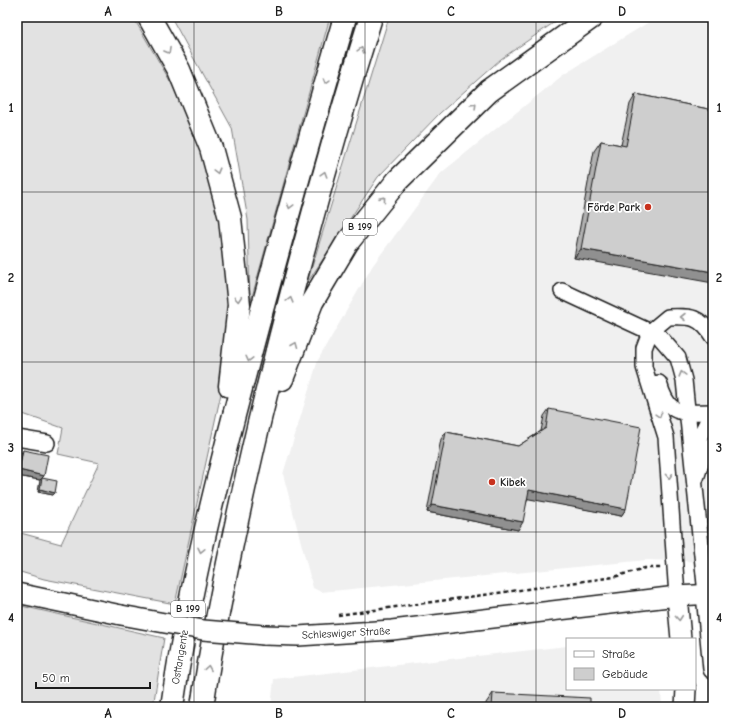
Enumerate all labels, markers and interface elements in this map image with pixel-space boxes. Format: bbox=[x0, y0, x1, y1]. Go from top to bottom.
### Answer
text: A bbox=[104, 4, 112, 19]
text: B bbox=[275, 4, 283, 19]
text: C bbox=[447, 4, 455, 19]
text: D bbox=[618, 4, 626, 19]
one-way arrow bbox=[164, 47, 171, 54]
one-way arrow bbox=[356, 47, 365, 54]
one-way arrow bbox=[322, 78, 331, 85]
text: 1 bbox=[8, 100, 14, 115]
text: 1 bbox=[716, 100, 722, 115]
one-way arrow bbox=[469, 103, 477, 111]
one-way arrow bbox=[212, 167, 221, 174]
one-way arrow bbox=[319, 171, 328, 178]
one-way arrow bbox=[379, 196, 386, 203]
place label: Förde Park bbox=[587, 201, 641, 214]
one-way arrow bbox=[286, 202, 295, 209]
marker: Förde Park bbox=[643, 202, 653, 212]
road number: B 199 bbox=[343, 219, 377, 235]
text: 2 bbox=[8, 270, 14, 285]
text: 2 bbox=[716, 270, 722, 285]
one-way arrow bbox=[234, 296, 243, 302]
one-way arrow bbox=[285, 297, 294, 304]
one-way arrow bbox=[680, 313, 686, 321]
one-way arrow bbox=[290, 342, 298, 349]
one-way arrow bbox=[245, 355, 253, 362]
one-way arrow bbox=[678, 370, 687, 377]
one-way arrow bbox=[654, 412, 663, 419]
text: 3 bbox=[8, 440, 14, 455]
text: 3 bbox=[716, 440, 722, 455]
one-way arrow bbox=[664, 473, 673, 479]
place label: Kibek bbox=[500, 476, 526, 489]
marker: Kibek bbox=[487, 477, 497, 487]
one-way arrow bbox=[197, 547, 205, 554]
road number: B 199 bbox=[171, 601, 205, 617]
text: 4 bbox=[8, 610, 14, 625]
text: 4 bbox=[716, 610, 722, 625]
one-way arrow bbox=[675, 615, 684, 621]
street label: Schleswiger Straße bbox=[301, 624, 391, 642]
street label: Osttangente bbox=[169, 628, 191, 685]
legend bbox=[566, 638, 696, 690]
text: Straße bbox=[602, 647, 635, 661]
scale bar bbox=[36, 664, 150, 690]
one-way arrow bbox=[203, 665, 212, 672]
text: Gebäude bbox=[602, 667, 648, 681]
text: 50 m bbox=[42, 671, 70, 685]
text: A bbox=[104, 706, 112, 721]
text: B bbox=[275, 706, 283, 721]
text: C bbox=[447, 706, 455, 721]
text: D bbox=[618, 706, 626, 721]

